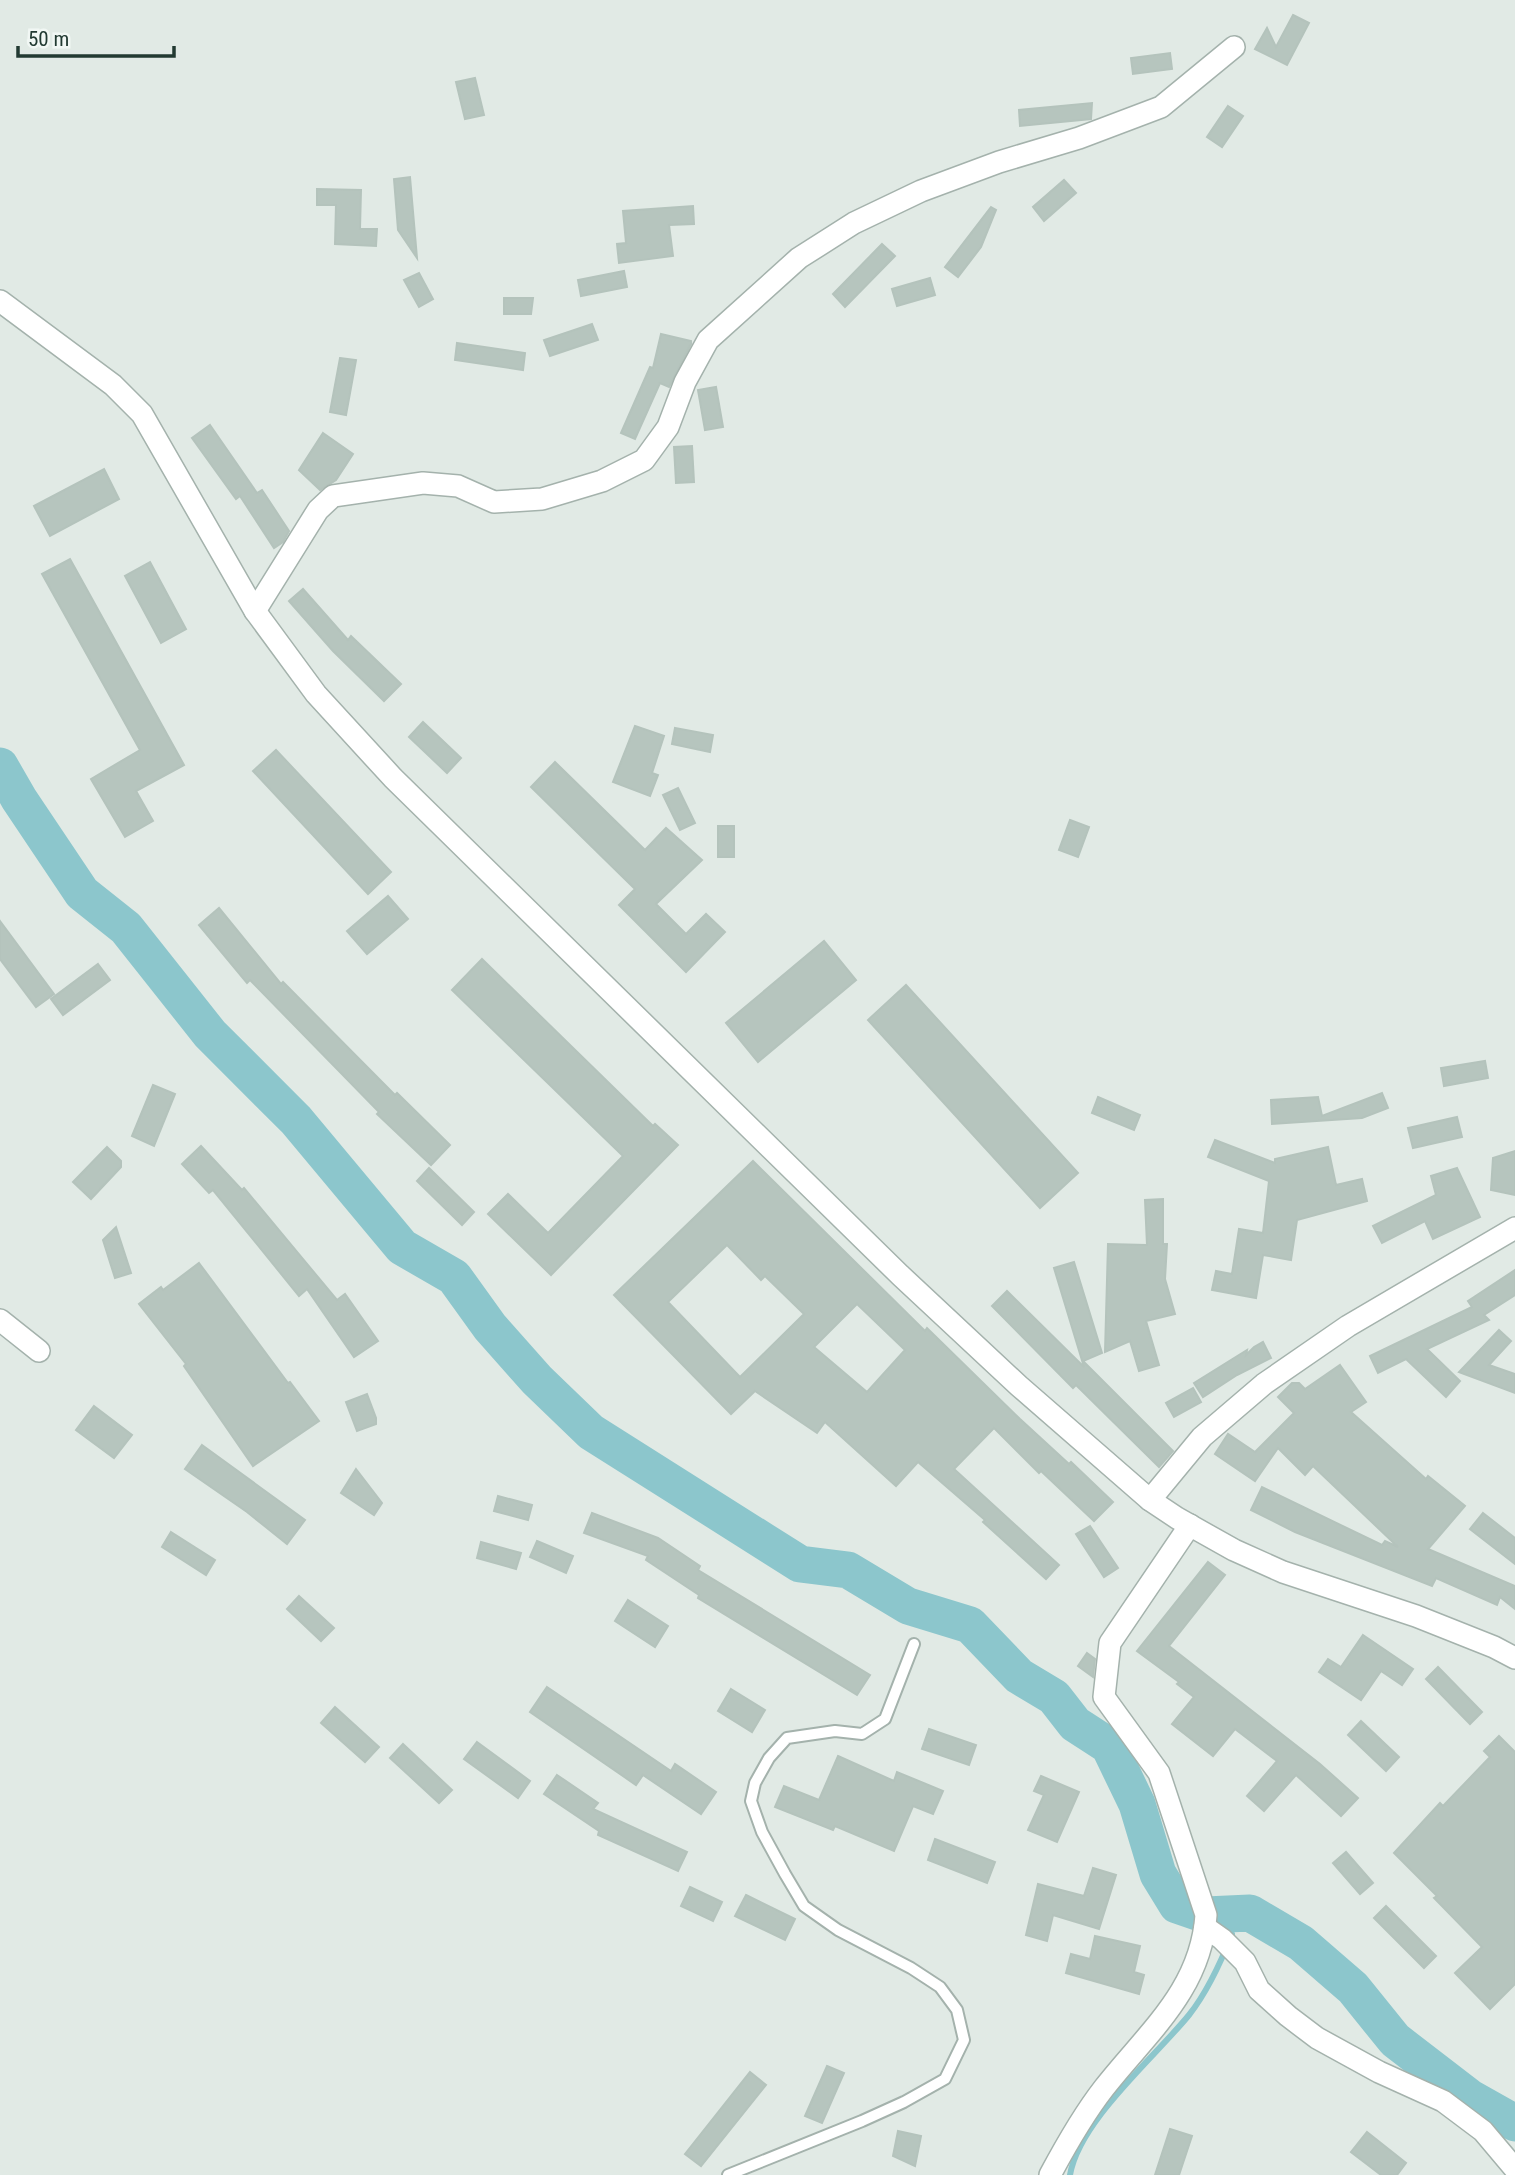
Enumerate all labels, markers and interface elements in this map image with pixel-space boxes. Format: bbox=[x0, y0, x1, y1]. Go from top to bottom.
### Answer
scale bar bbox=[18, 14, 173, 58]
text: 50 m bbox=[28, 27, 69, 51]

